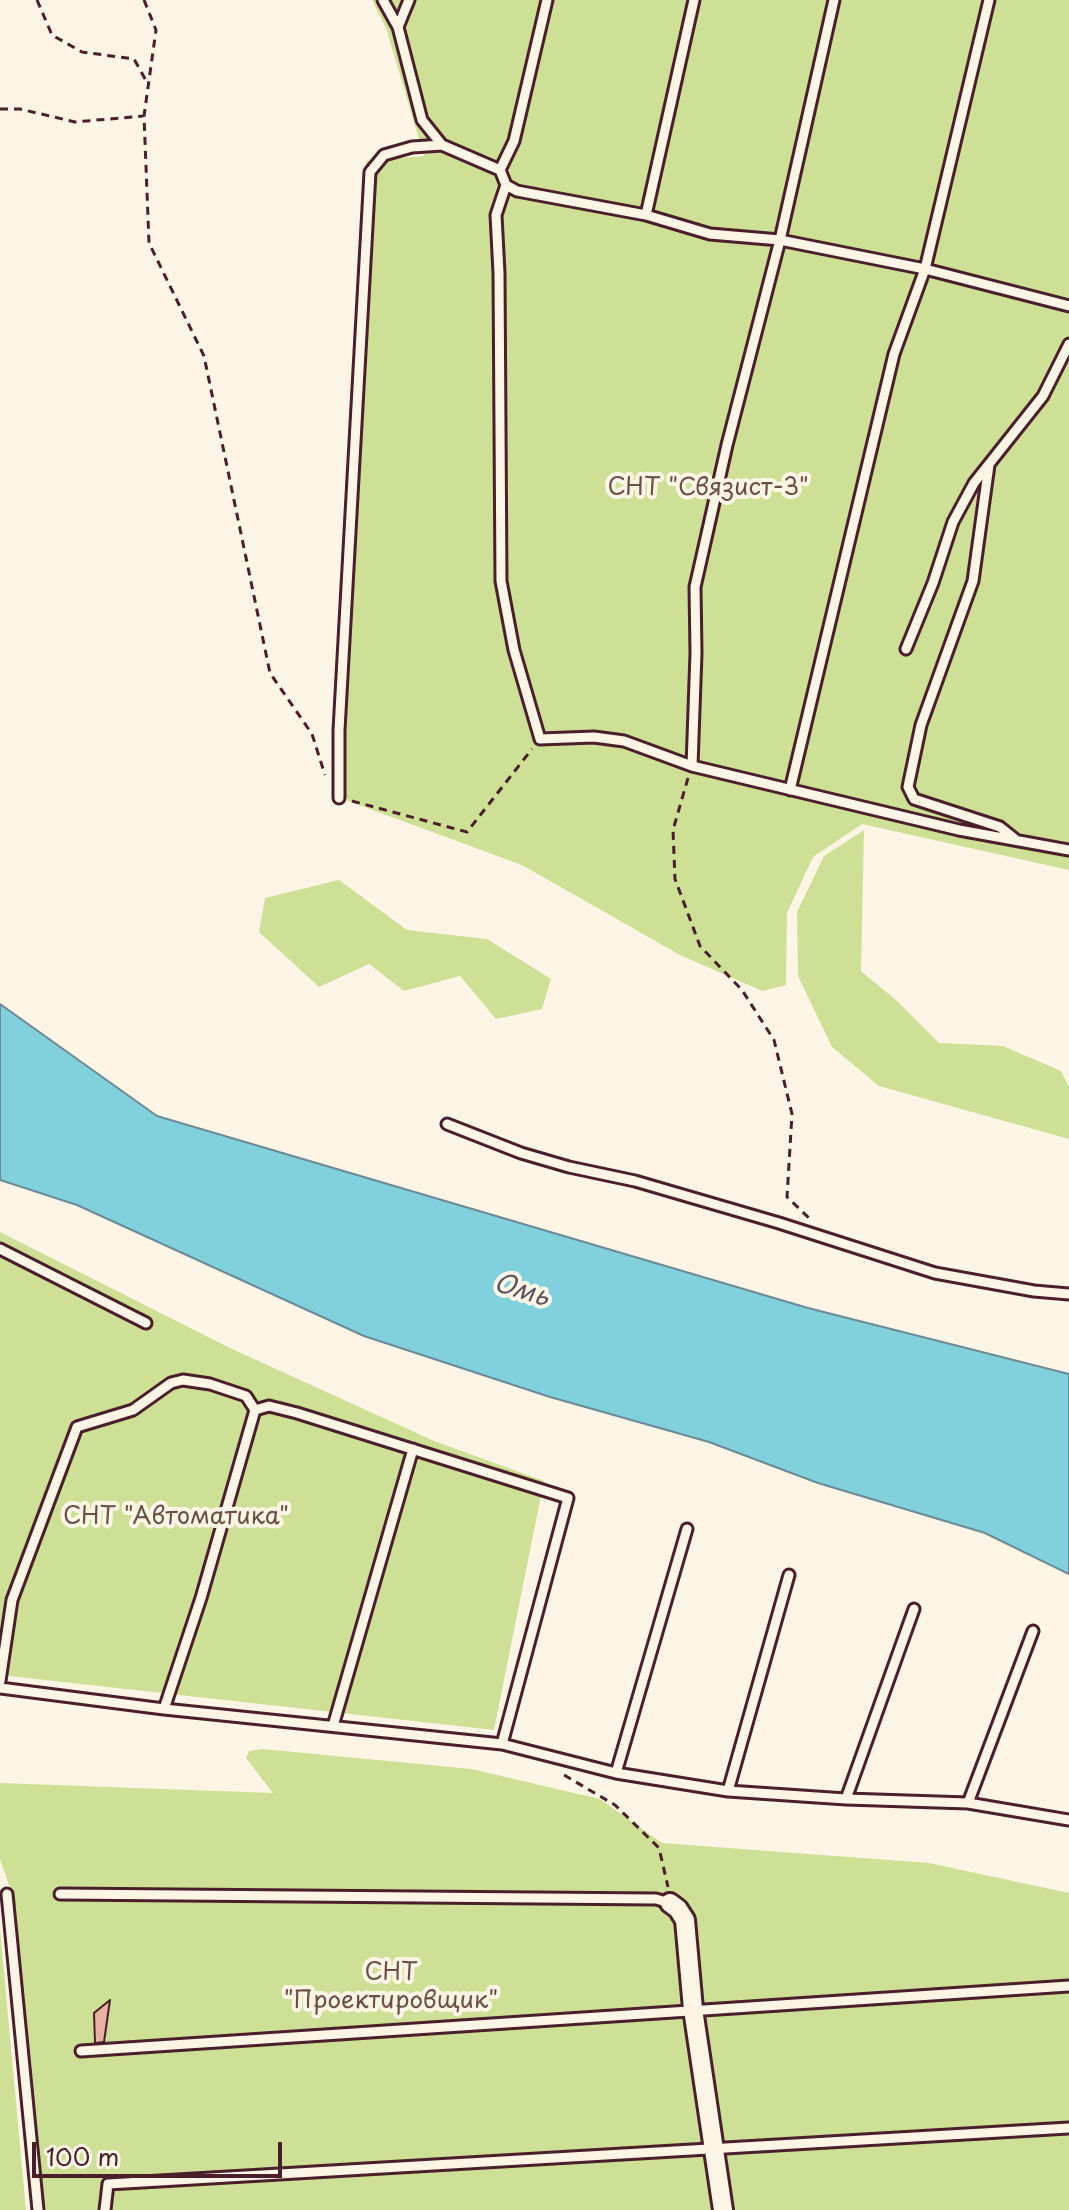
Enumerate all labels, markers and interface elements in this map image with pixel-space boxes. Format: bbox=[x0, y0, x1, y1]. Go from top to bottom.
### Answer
park label: СНТ "Связист-3" bbox=[607, 474, 809, 502]
water label: Омь bbox=[490, 1268, 552, 1314]
park label: СНТ "Автоматика" bbox=[63, 1503, 289, 1531]
park label: СНТ "Проектировщик" bbox=[284, 1959, 498, 2015]
scale bar bbox=[36, 2126, 286, 2176]
text: 100 m bbox=[46, 2138, 119, 2174]

